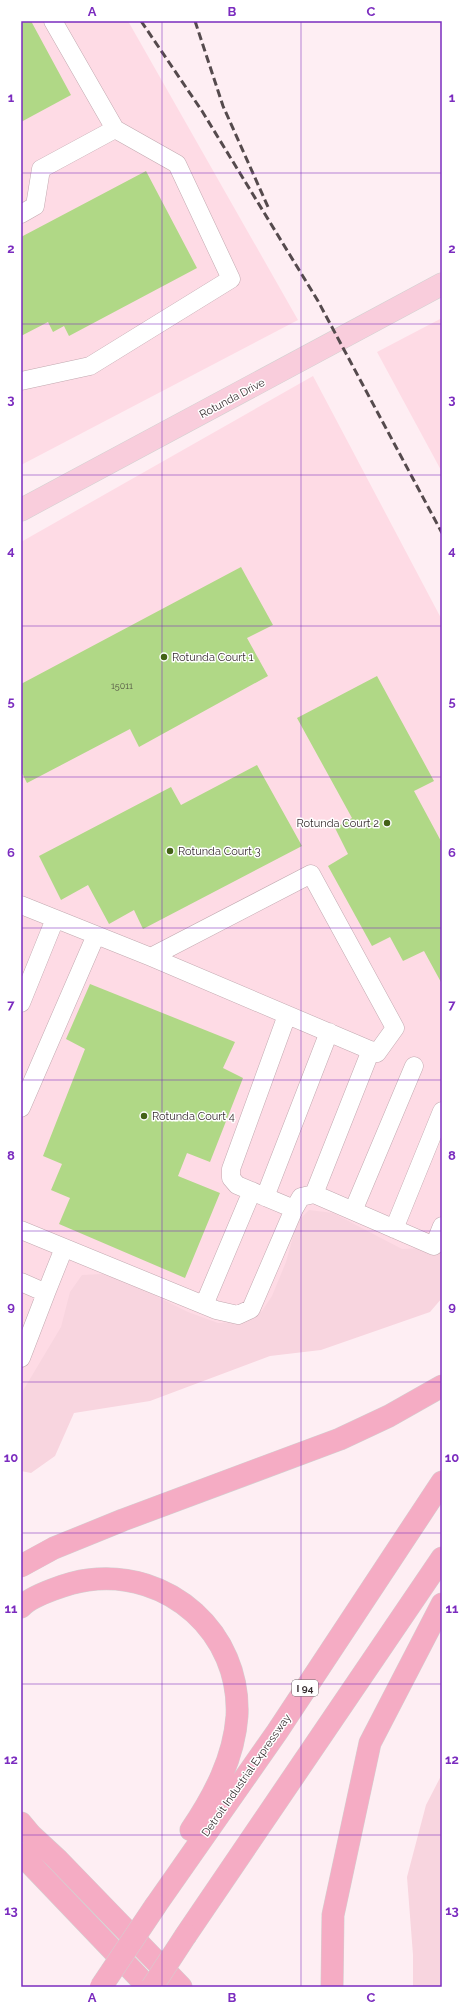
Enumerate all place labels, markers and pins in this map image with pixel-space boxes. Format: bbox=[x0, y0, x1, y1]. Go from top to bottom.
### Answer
place label: Rotunda Court 1 bbox=[172, 651, 254, 664]
marker: Rotunda Court 1 bbox=[159, 652, 169, 662]
place label: Rotunda Court 2 bbox=[297, 817, 379, 830]
marker: Rotunda Court 2 bbox=[382, 818, 392, 828]
place label: Rotunda Court 3 bbox=[178, 845, 261, 858]
marker: Rotunda Court 3 bbox=[165, 846, 175, 856]
place label: Rotunda Court 4 bbox=[152, 1110, 235, 1123]
marker: Rotunda Court 4 bbox=[139, 1111, 149, 1121]

